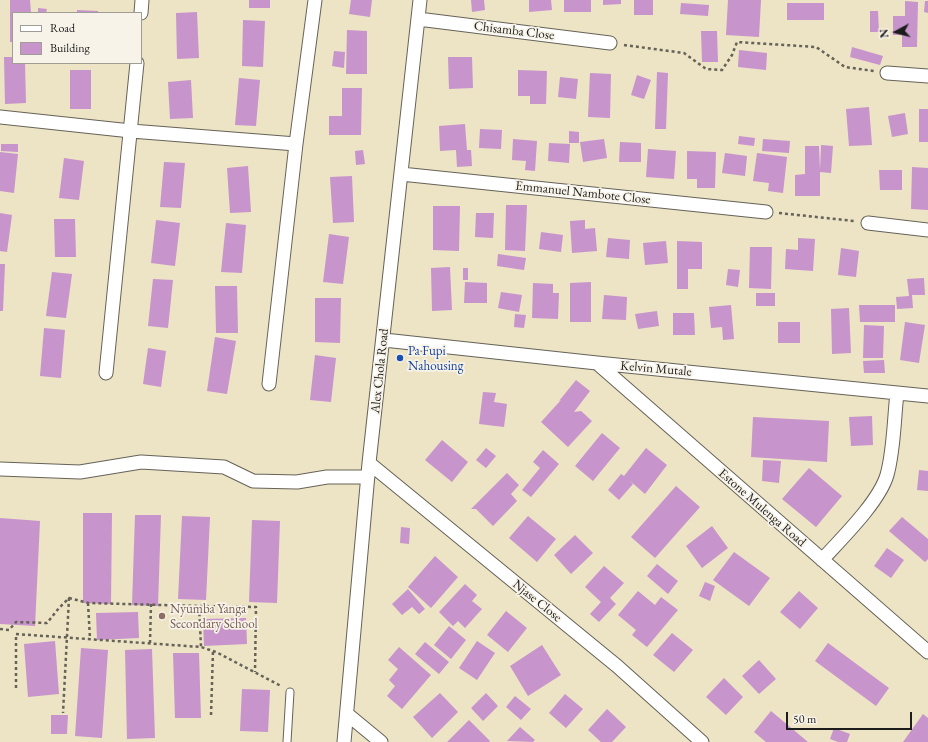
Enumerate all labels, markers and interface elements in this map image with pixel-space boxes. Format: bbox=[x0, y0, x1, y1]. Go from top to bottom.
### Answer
legend bbox=[12, 12, 142, 64]
north arrow bbox=[876, 12, 916, 52]
street label: Chisamba Close bbox=[473, 18, 555, 44]
text: Road bbox=[50, 20, 75, 36]
text: N bbox=[877, 28, 892, 39]
text: Building bbox=[50, 40, 90, 56]
street label: Emmanuel Nambote Close bbox=[515, 178, 651, 208]
street label: Alex Chola Road bbox=[368, 328, 392, 414]
place label: Pa Fupi Nahousing bbox=[408, 343, 463, 374]
marker: Pa Fupi Nahousing bbox=[395, 353, 405, 363]
street label: Kelvin Mutale bbox=[620, 358, 692, 380]
street label: Estone Mulenga Road bbox=[715, 466, 809, 550]
street label: Njase Close bbox=[509, 577, 565, 625]
place label: Nyumba Yanga Secondary School bbox=[170, 601, 258, 632]
marker: Nyumba Yanga Secondary School bbox=[157, 611, 167, 621]
scale bar bbox=[788, 704, 914, 730]
text: 50 m bbox=[793, 711, 816, 727]

